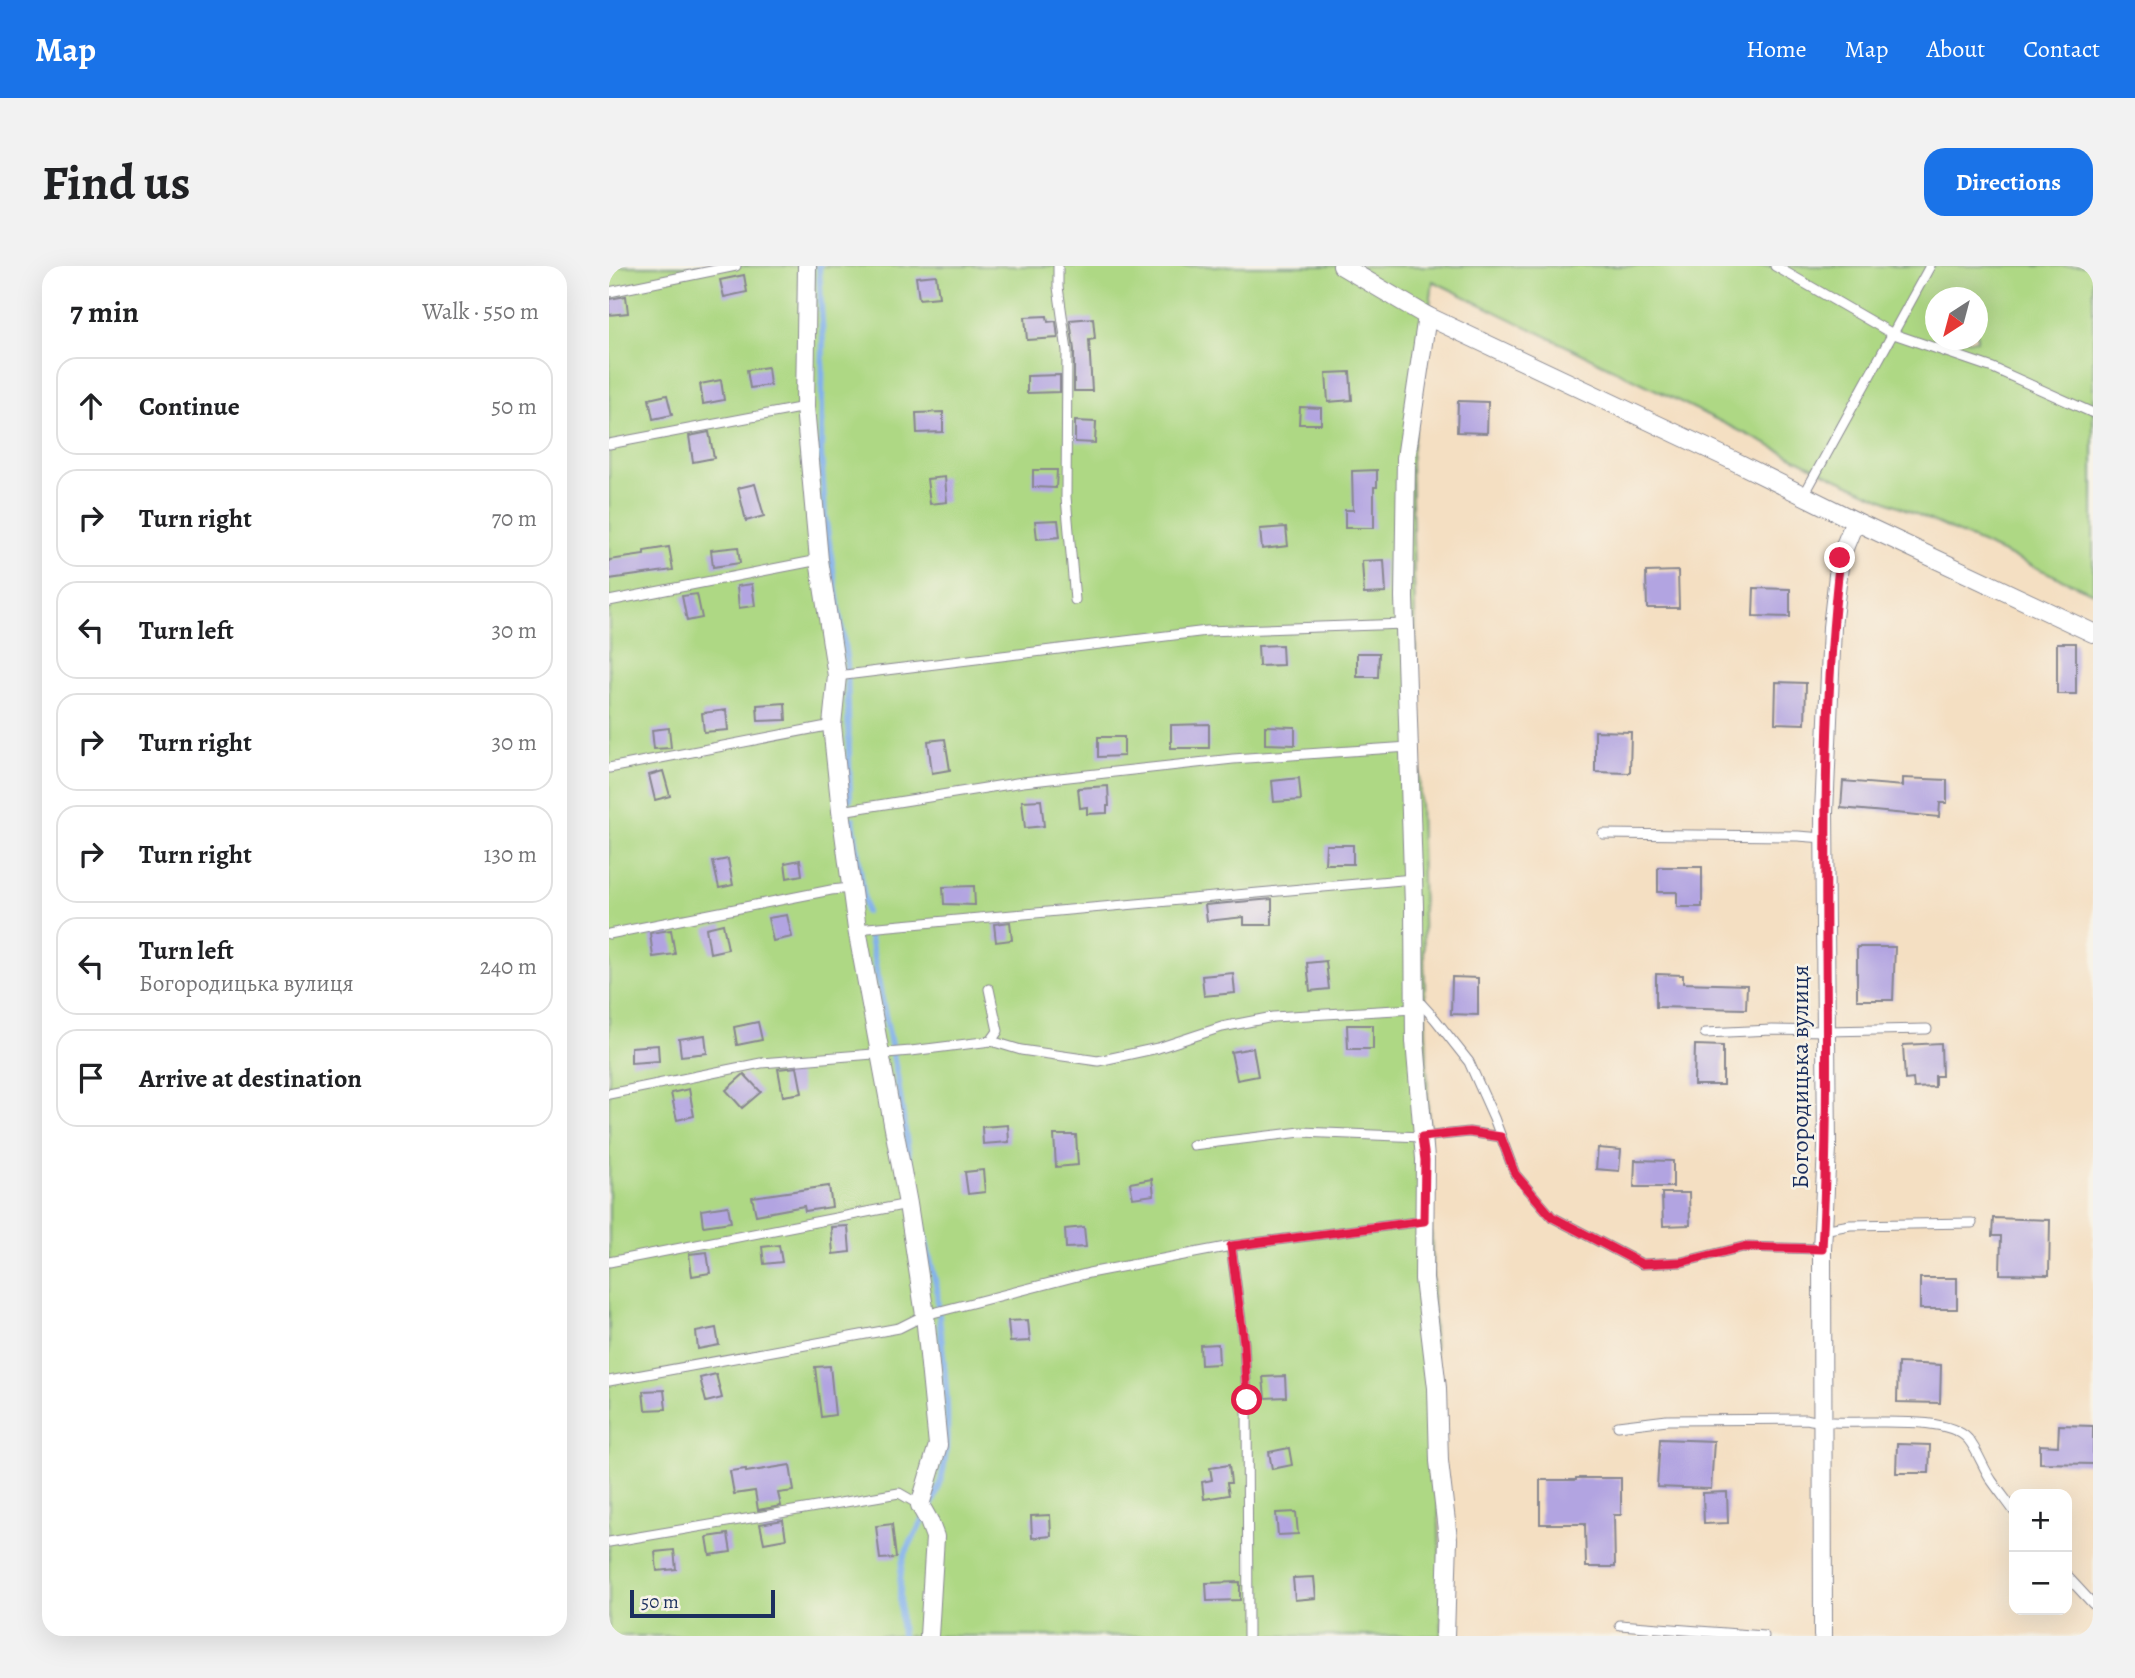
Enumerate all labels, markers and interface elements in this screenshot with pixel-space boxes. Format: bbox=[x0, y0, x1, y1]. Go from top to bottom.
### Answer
text: Map bbox=[35, 27, 96, 72]
text: Home bbox=[1746, 33, 1807, 65]
text: Map bbox=[1845, 33, 1889, 65]
text: About bbox=[1927, 33, 1985, 65]
text: Contact bbox=[2023, 33, 2100, 65]
button: Directions bbox=[1924, 148, 2093, 216]
text: Find us bbox=[42, 149, 190, 216]
north arrow bbox=[1925, 287, 1988, 350]
text: 7 min bbox=[70, 292, 139, 332]
text: Walk · 550 m bbox=[422, 296, 539, 327]
icon: ahead bbox=[72, 387, 110, 425]
text: Continue bbox=[139, 389, 240, 424]
text: 50 m bbox=[491, 391, 537, 422]
icon: right bbox=[72, 499, 110, 537]
text: Turn right bbox=[139, 501, 252, 536]
text: 70 m bbox=[491, 503, 537, 534]
route end bbox=[1824, 542, 1855, 573]
icon: left bbox=[72, 611, 110, 649]
text: Turn left bbox=[139, 613, 234, 648]
text: 30 m bbox=[491, 615, 537, 646]
icon: right bbox=[72, 723, 110, 761]
text: Turn right bbox=[139, 725, 252, 760]
text: 30 m bbox=[491, 727, 537, 758]
icon: right bbox=[72, 835, 110, 873]
text: Turn right bbox=[139, 837, 252, 872]
text: 130 m bbox=[484, 839, 537, 870]
text: Turn left bbox=[139, 933, 234, 968]
icon: left bbox=[72, 947, 110, 985]
text: 240 m bbox=[480, 951, 537, 982]
street label: Богородицька вулиця bbox=[1784, 965, 1816, 1189]
text: Богородицька вулиця bbox=[139, 968, 354, 999]
icon: arrive bbox=[72, 1059, 110, 1097]
text: Arrive at destination bbox=[139, 1061, 362, 1096]
route start bbox=[1231, 1384, 1262, 1415]
map controls bbox=[2009, 1489, 2072, 1615]
button: + bbox=[2009, 1489, 2072, 1552]
button: − bbox=[2009, 1552, 2072, 1615]
scale bar bbox=[630, 1587, 775, 1619]
text: 50 m bbox=[641, 1589, 679, 1615]

